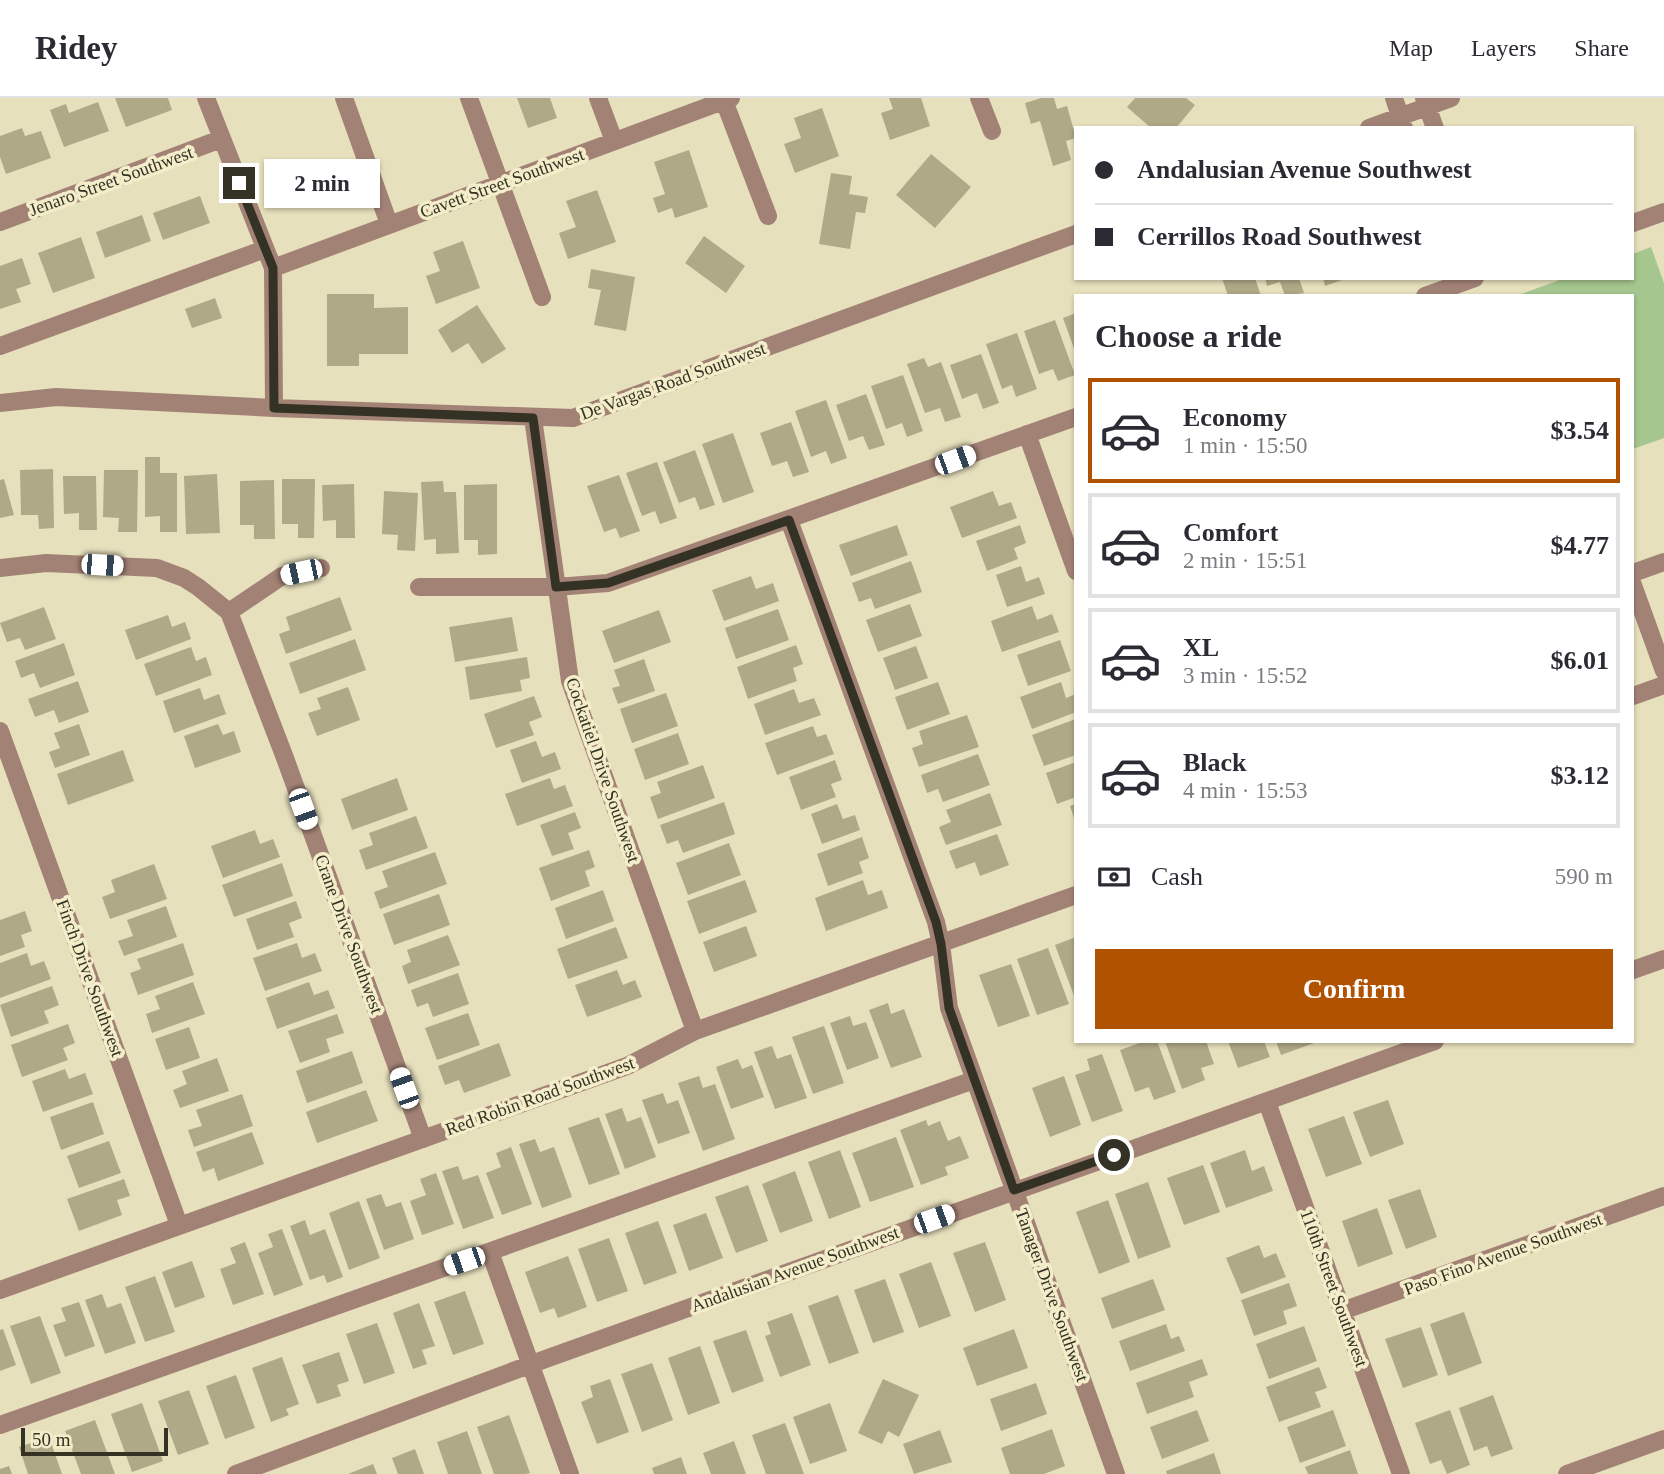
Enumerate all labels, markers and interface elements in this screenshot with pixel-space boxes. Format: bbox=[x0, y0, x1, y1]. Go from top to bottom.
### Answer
text: Ridey bbox=[35, 30, 118, 66]
text: Map bbox=[1389, 35, 1433, 61]
text: Layers bbox=[1471, 35, 1536, 61]
text: Share bbox=[1574, 35, 1629, 61]
street label: Jenaro Street Southwest bbox=[26, 142, 196, 220]
street label: Cavett Street Southwest bbox=[417, 144, 587, 222]
text: Andalusian Avenue Southwest bbox=[1137, 155, 1472, 184]
callout: 2 min bbox=[264, 158, 379, 208]
route end bbox=[223, 167, 255, 199]
text: 2 min bbox=[294, 171, 350, 196]
text: Cerrillos Road Southwest bbox=[1137, 222, 1422, 251]
text: Choose a ride bbox=[1095, 318, 1282, 354]
street label: De Vargas Road Southwest bbox=[578, 338, 768, 424]
icon: car bbox=[1099, 399, 1162, 462]
text: Economy bbox=[1183, 403, 1287, 432]
text: $3.54 bbox=[1551, 416, 1609, 445]
text: 1 min · 15:50 bbox=[1183, 433, 1308, 458]
car bbox=[932, 443, 979, 477]
icon: car bbox=[1099, 514, 1162, 577]
text: Comfort bbox=[1183, 518, 1278, 547]
text: $4.77 bbox=[1551, 531, 1609, 560]
text: 2 min · 15:51 bbox=[1183, 548, 1308, 573]
car bbox=[81, 553, 124, 577]
car bbox=[279, 557, 324, 587]
icon: car bbox=[1099, 629, 1162, 692]
text: XL bbox=[1183, 633, 1219, 662]
text: $6.01 bbox=[1551, 646, 1609, 675]
text: 3 min · 15:52 bbox=[1183, 663, 1308, 688]
street label: Cockatiel Drive Southwest bbox=[562, 675, 644, 865]
icon: car bbox=[1099, 744, 1162, 807]
text: Black bbox=[1183, 748, 1247, 777]
text: $3.12 bbox=[1551, 761, 1609, 790]
text: 4 min · 15:53 bbox=[1183, 778, 1308, 803]
car bbox=[286, 786, 321, 832]
street label: Crane Drive Southwest bbox=[311, 852, 387, 1016]
icon: cash bbox=[1095, 858, 1133, 896]
text: Cash bbox=[1151, 862, 1203, 891]
text: 590 m bbox=[1555, 864, 1613, 889]
street label: Finch Drive Southwest bbox=[52, 897, 128, 1059]
button: Confirm bbox=[1095, 949, 1613, 1029]
street label: Red Robin Road Southwest bbox=[443, 1052, 637, 1140]
car bbox=[387, 1065, 422, 1111]
route start bbox=[1098, 1139, 1130, 1171]
car bbox=[911, 1202, 958, 1236]
street label: Tanager Drive Southwest bbox=[1011, 1206, 1093, 1384]
street label: 110th Street Southwest bbox=[1296, 1206, 1372, 1370]
street label: Paso Fino Avenue Southwest bbox=[1401, 1209, 1605, 1299]
street label: Andalusian Avenue Southwest bbox=[688, 1222, 902, 1316]
car bbox=[441, 1244, 488, 1278]
scale bar bbox=[21, 1425, 168, 1457]
text: 50 m bbox=[32, 1429, 71, 1450]

